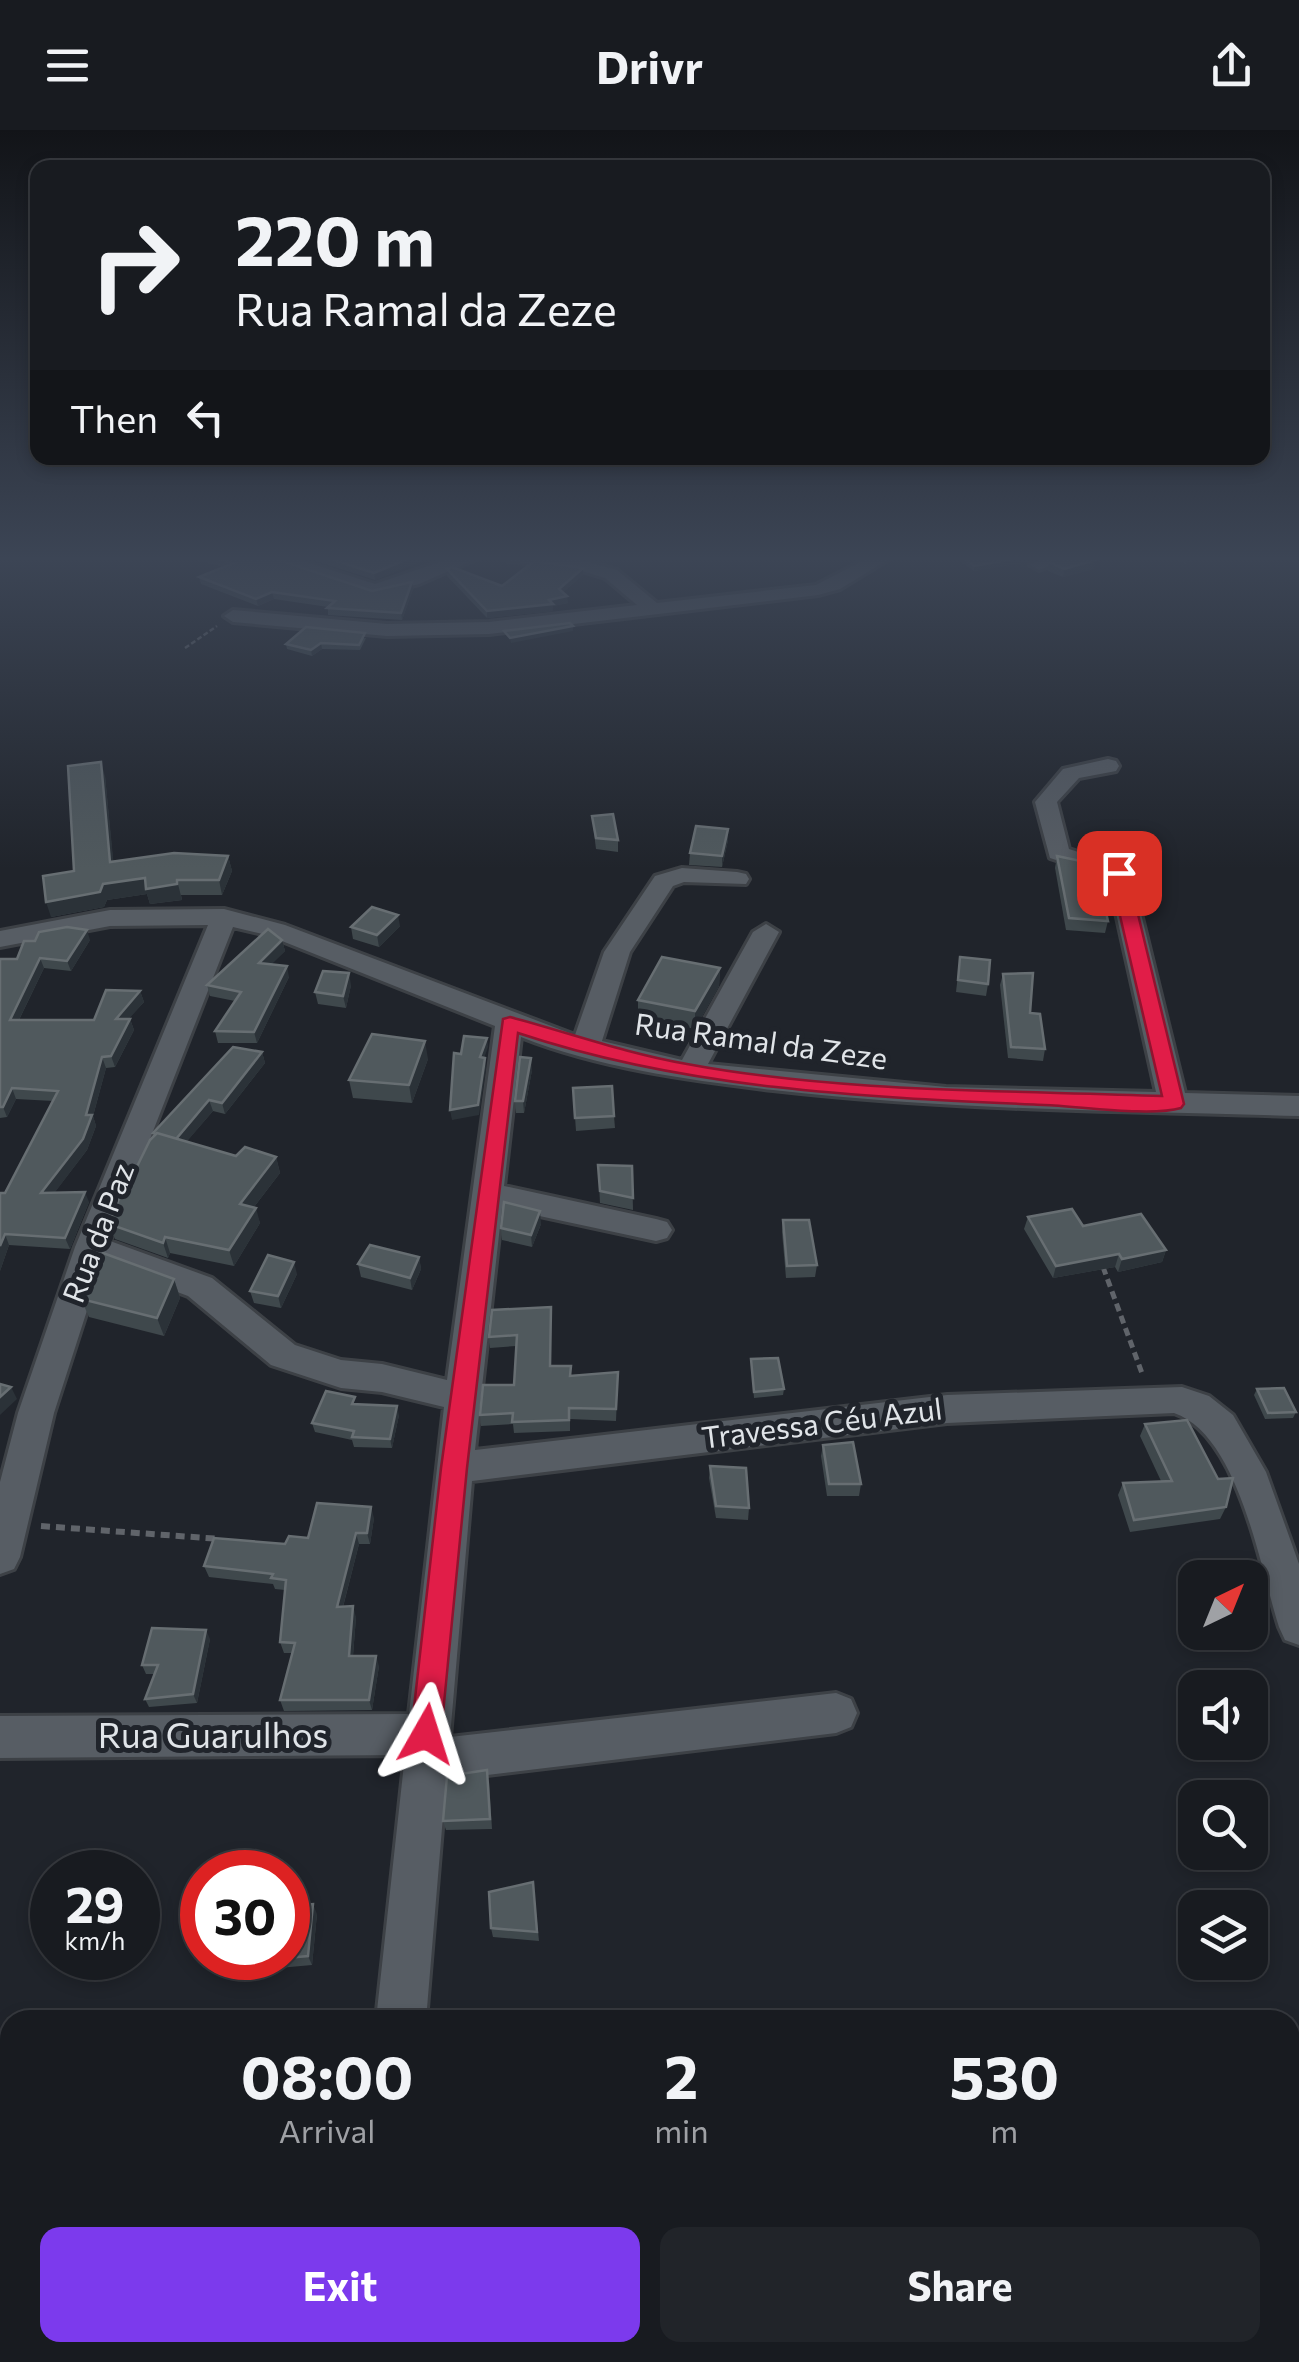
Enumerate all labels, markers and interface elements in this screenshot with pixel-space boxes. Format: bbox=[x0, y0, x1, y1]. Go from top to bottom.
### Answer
icon: menu bbox=[40, 38, 95, 93]
text: Drivr bbox=[596, 38, 703, 93]
icon: share bbox=[1204, 38, 1259, 93]
text: 220 m bbox=[235, 195, 435, 280]
icon: right bbox=[70, 200, 200, 330]
text: Rua Ramal da Zeze bbox=[235, 280, 617, 335]
icon: left bbox=[178, 390, 233, 445]
text: Then bbox=[70, 394, 158, 441]
pin bbox=[1077, 831, 1162, 916]
icon: arrive bbox=[1092, 846, 1147, 901]
street label: Rua Ramal da Zeze bbox=[633, 1003, 890, 1076]
street label: Rua da Paz bbox=[53, 1157, 140, 1307]
street label: Travessa Céu Azul bbox=[699, 1388, 944, 1455]
north arrow bbox=[1178, 1560, 1268, 1650]
map controls bbox=[1178, 1560, 1268, 1980]
button: sound bbox=[1178, 1670, 1268, 1760]
position arrow bbox=[374, 1682, 478, 1786]
street label: Rua Guarulhos bbox=[98, 1712, 328, 1755]
button: search bbox=[1178, 1780, 1268, 1870]
speed limit sign: 30 bbox=[180, 1850, 310, 1980]
text: 29 bbox=[65, 1872, 124, 1933]
button: layers bbox=[1178, 1890, 1268, 1980]
text: km/h bbox=[65, 1925, 125, 1955]
text: 08:00 bbox=[241, 2038, 413, 2111]
text: 2 bbox=[664, 2038, 698, 2111]
text: 530 bbox=[949, 2038, 1059, 2111]
text: Arrival bbox=[279, 2110, 375, 2150]
text: min bbox=[654, 2110, 709, 2150]
text: m bbox=[990, 2110, 1018, 2150]
button: Exit bbox=[40, 2227, 640, 2342]
button: Share bbox=[660, 2227, 1260, 2342]

